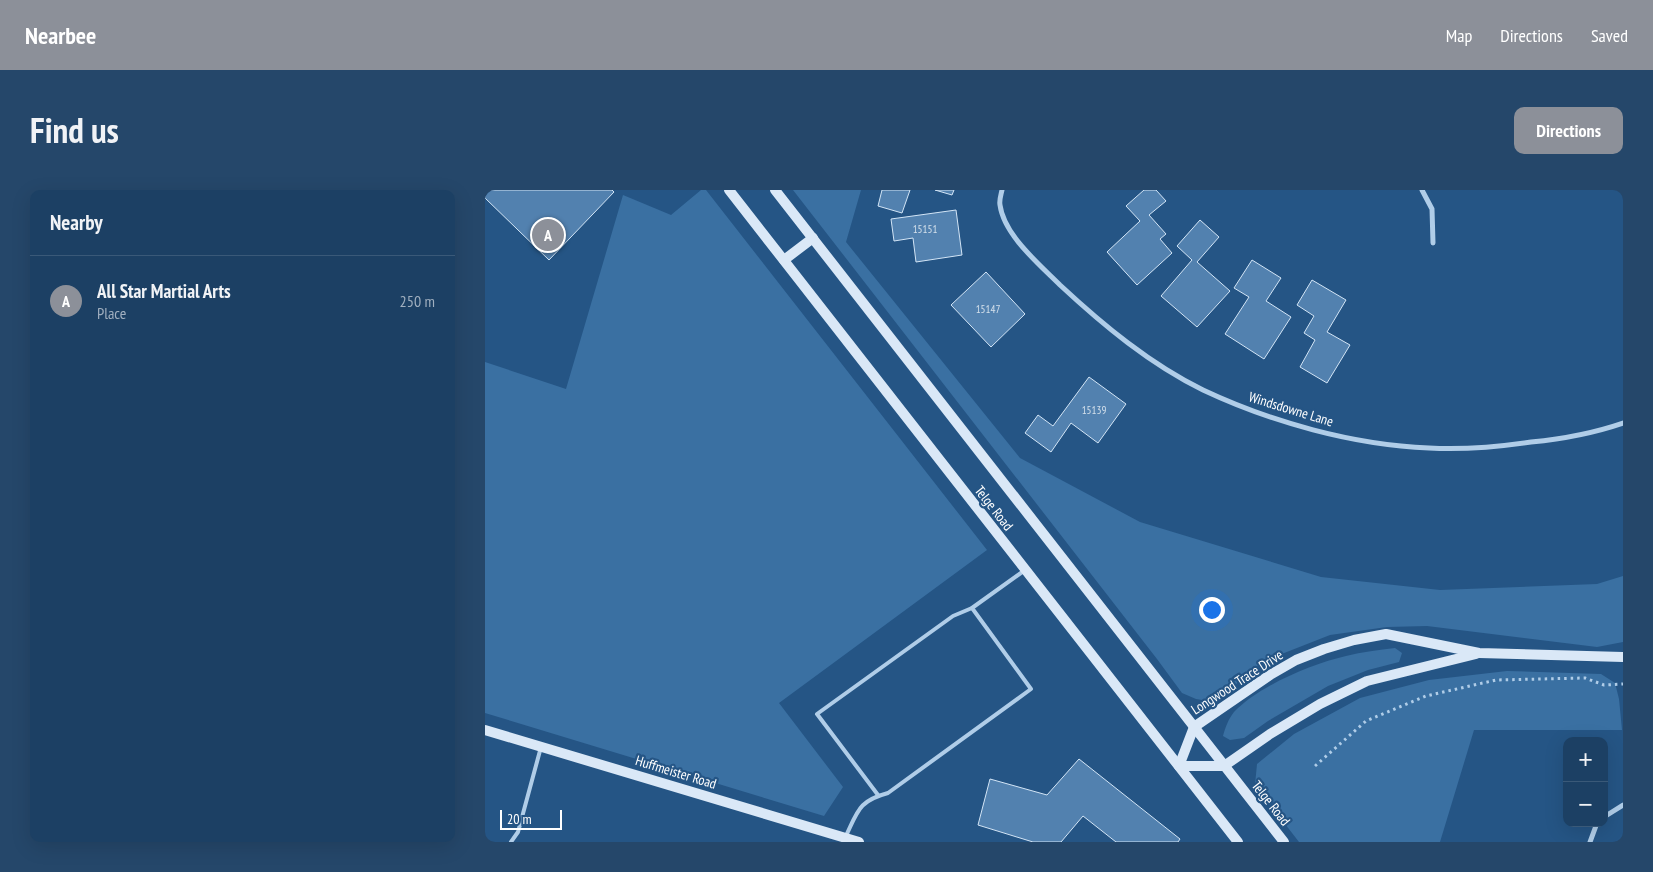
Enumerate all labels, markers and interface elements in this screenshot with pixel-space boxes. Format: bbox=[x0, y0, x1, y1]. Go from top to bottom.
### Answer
text: Nearbee bbox=[25, 20, 96, 51]
text: Map bbox=[1446, 24, 1472, 47]
text: Directions bbox=[1500, 24, 1563, 47]
text: Saved bbox=[1591, 24, 1628, 47]
text: Find us bbox=[30, 107, 119, 153]
button: Directions bbox=[1514, 107, 1623, 154]
text: Nearby bbox=[50, 209, 103, 236]
pin: A bbox=[532, 216, 564, 254]
house number: 15151 bbox=[913, 222, 937, 236]
text: All Star Martial Arts bbox=[97, 279, 231, 303]
text: A bbox=[62, 291, 70, 311]
text: 250 m bbox=[400, 291, 435, 311]
house number: 15147 bbox=[976, 302, 1000, 316]
text: Place bbox=[97, 303, 126, 323]
street label: Windsdowne Lane bbox=[1246, 388, 1336, 430]
house number: 15139 bbox=[1082, 403, 1106, 417]
street label: Telge Road bbox=[971, 482, 1017, 534]
your location bbox=[1199, 597, 1225, 623]
street label: Longwood Trace Drive bbox=[1188, 646, 1286, 718]
map controls bbox=[1563, 737, 1608, 827]
button: + bbox=[1563, 737, 1608, 782]
street label: Huffmeister Road bbox=[633, 751, 719, 793]
street label: Telge Road bbox=[1248, 777, 1294, 829]
button: − bbox=[1563, 782, 1608, 827]
scale bar bbox=[500, 807, 563, 830]
text: 20 m bbox=[507, 810, 532, 828]

